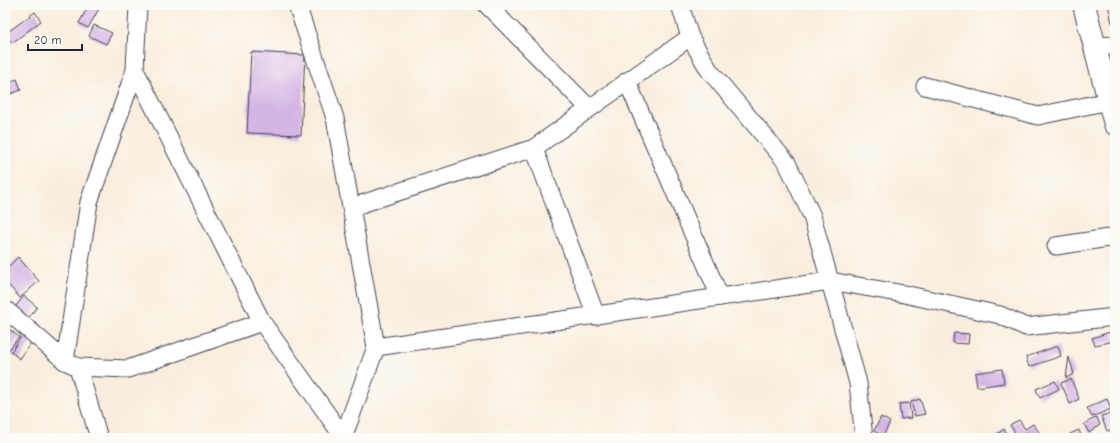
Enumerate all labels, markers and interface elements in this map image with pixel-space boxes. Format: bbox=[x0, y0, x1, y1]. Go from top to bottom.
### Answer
scale bar bbox=[28, 26, 82, 52]
text: 20 m bbox=[34, 33, 62, 47]

